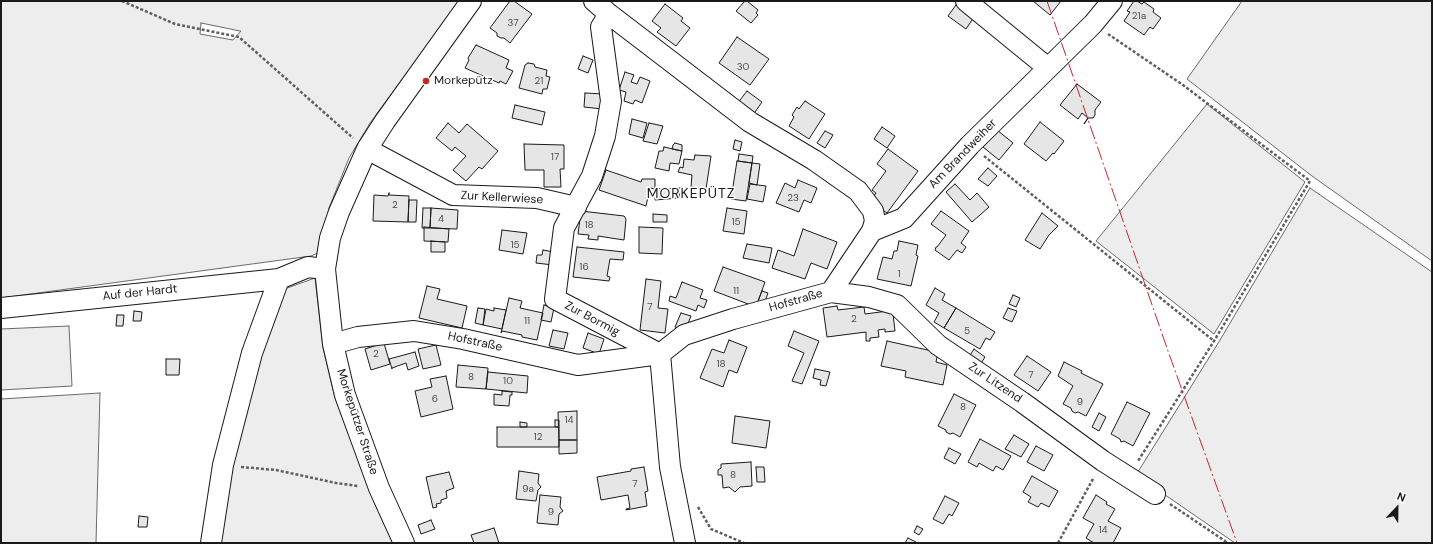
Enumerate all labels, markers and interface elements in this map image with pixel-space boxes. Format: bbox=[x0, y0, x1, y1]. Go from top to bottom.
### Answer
house number: 21a bbox=[1132, 10, 1146, 22]
house number: 37 bbox=[507, 17, 519, 29]
house number: 30 bbox=[737, 61, 749, 73]
place label: Morkepütz bbox=[434, 74, 493, 88]
house number: 21 bbox=[535, 75, 543, 87]
marker: Morkepütz bbox=[421, 76, 431, 86]
street label: Am Brandweiher bbox=[926, 116, 1000, 192]
house number: 17 bbox=[551, 151, 559, 163]
district label: MORKEPÜTZ bbox=[647, 186, 735, 202]
street label: Zur Kellerwiese bbox=[460, 189, 544, 207]
house number: 23 bbox=[787, 192, 799, 204]
house number: 2 bbox=[392, 199, 398, 211]
house number: 4 bbox=[438, 213, 444, 225]
house number: 15 bbox=[731, 216, 741, 228]
house number: 18 bbox=[584, 219, 594, 231]
house number: 15 bbox=[510, 239, 520, 251]
house number: 16 bbox=[579, 261, 589, 273]
house number: 1 bbox=[897, 268, 901, 280]
street label: Auf der Hardt bbox=[102, 282, 178, 304]
house number: 11 bbox=[733, 285, 739, 297]
street label: Hofstraße bbox=[768, 286, 824, 316]
street label: Zur Bormig bbox=[562, 299, 622, 339]
house number: 7 bbox=[647, 301, 653, 313]
house number: 2 bbox=[851, 313, 857, 325]
house number: 11 bbox=[524, 315, 530, 327]
house number: 5 bbox=[964, 325, 970, 337]
street label: Hofstraße bbox=[447, 329, 503, 355]
house number: 2 bbox=[373, 348, 379, 360]
house number: 18 bbox=[716, 358, 726, 370]
street label: Zur Litzend bbox=[965, 360, 1025, 406]
street label: Morkepützer Straße bbox=[333, 367, 381, 477]
house number: 7 bbox=[1028, 369, 1034, 381]
house number: 8 bbox=[468, 371, 474, 383]
house number: 10 bbox=[503, 375, 513, 387]
house number: 6 bbox=[432, 393, 438, 405]
house number: 9 bbox=[1077, 396, 1083, 408]
house number: 8 bbox=[960, 401, 966, 413]
house number: 14 bbox=[564, 414, 574, 426]
house number: 12 bbox=[534, 431, 542, 443]
house number: 8 bbox=[730, 469, 736, 481]
house number: 7 bbox=[632, 478, 638, 490]
house number: 9a bbox=[522, 483, 534, 495]
north arrow bbox=[1377, 488, 1417, 528]
text: N bbox=[1395, 489, 1408, 505]
house number: 9 bbox=[548, 506, 554, 518]
house number: 14 bbox=[1098, 524, 1108, 536]

